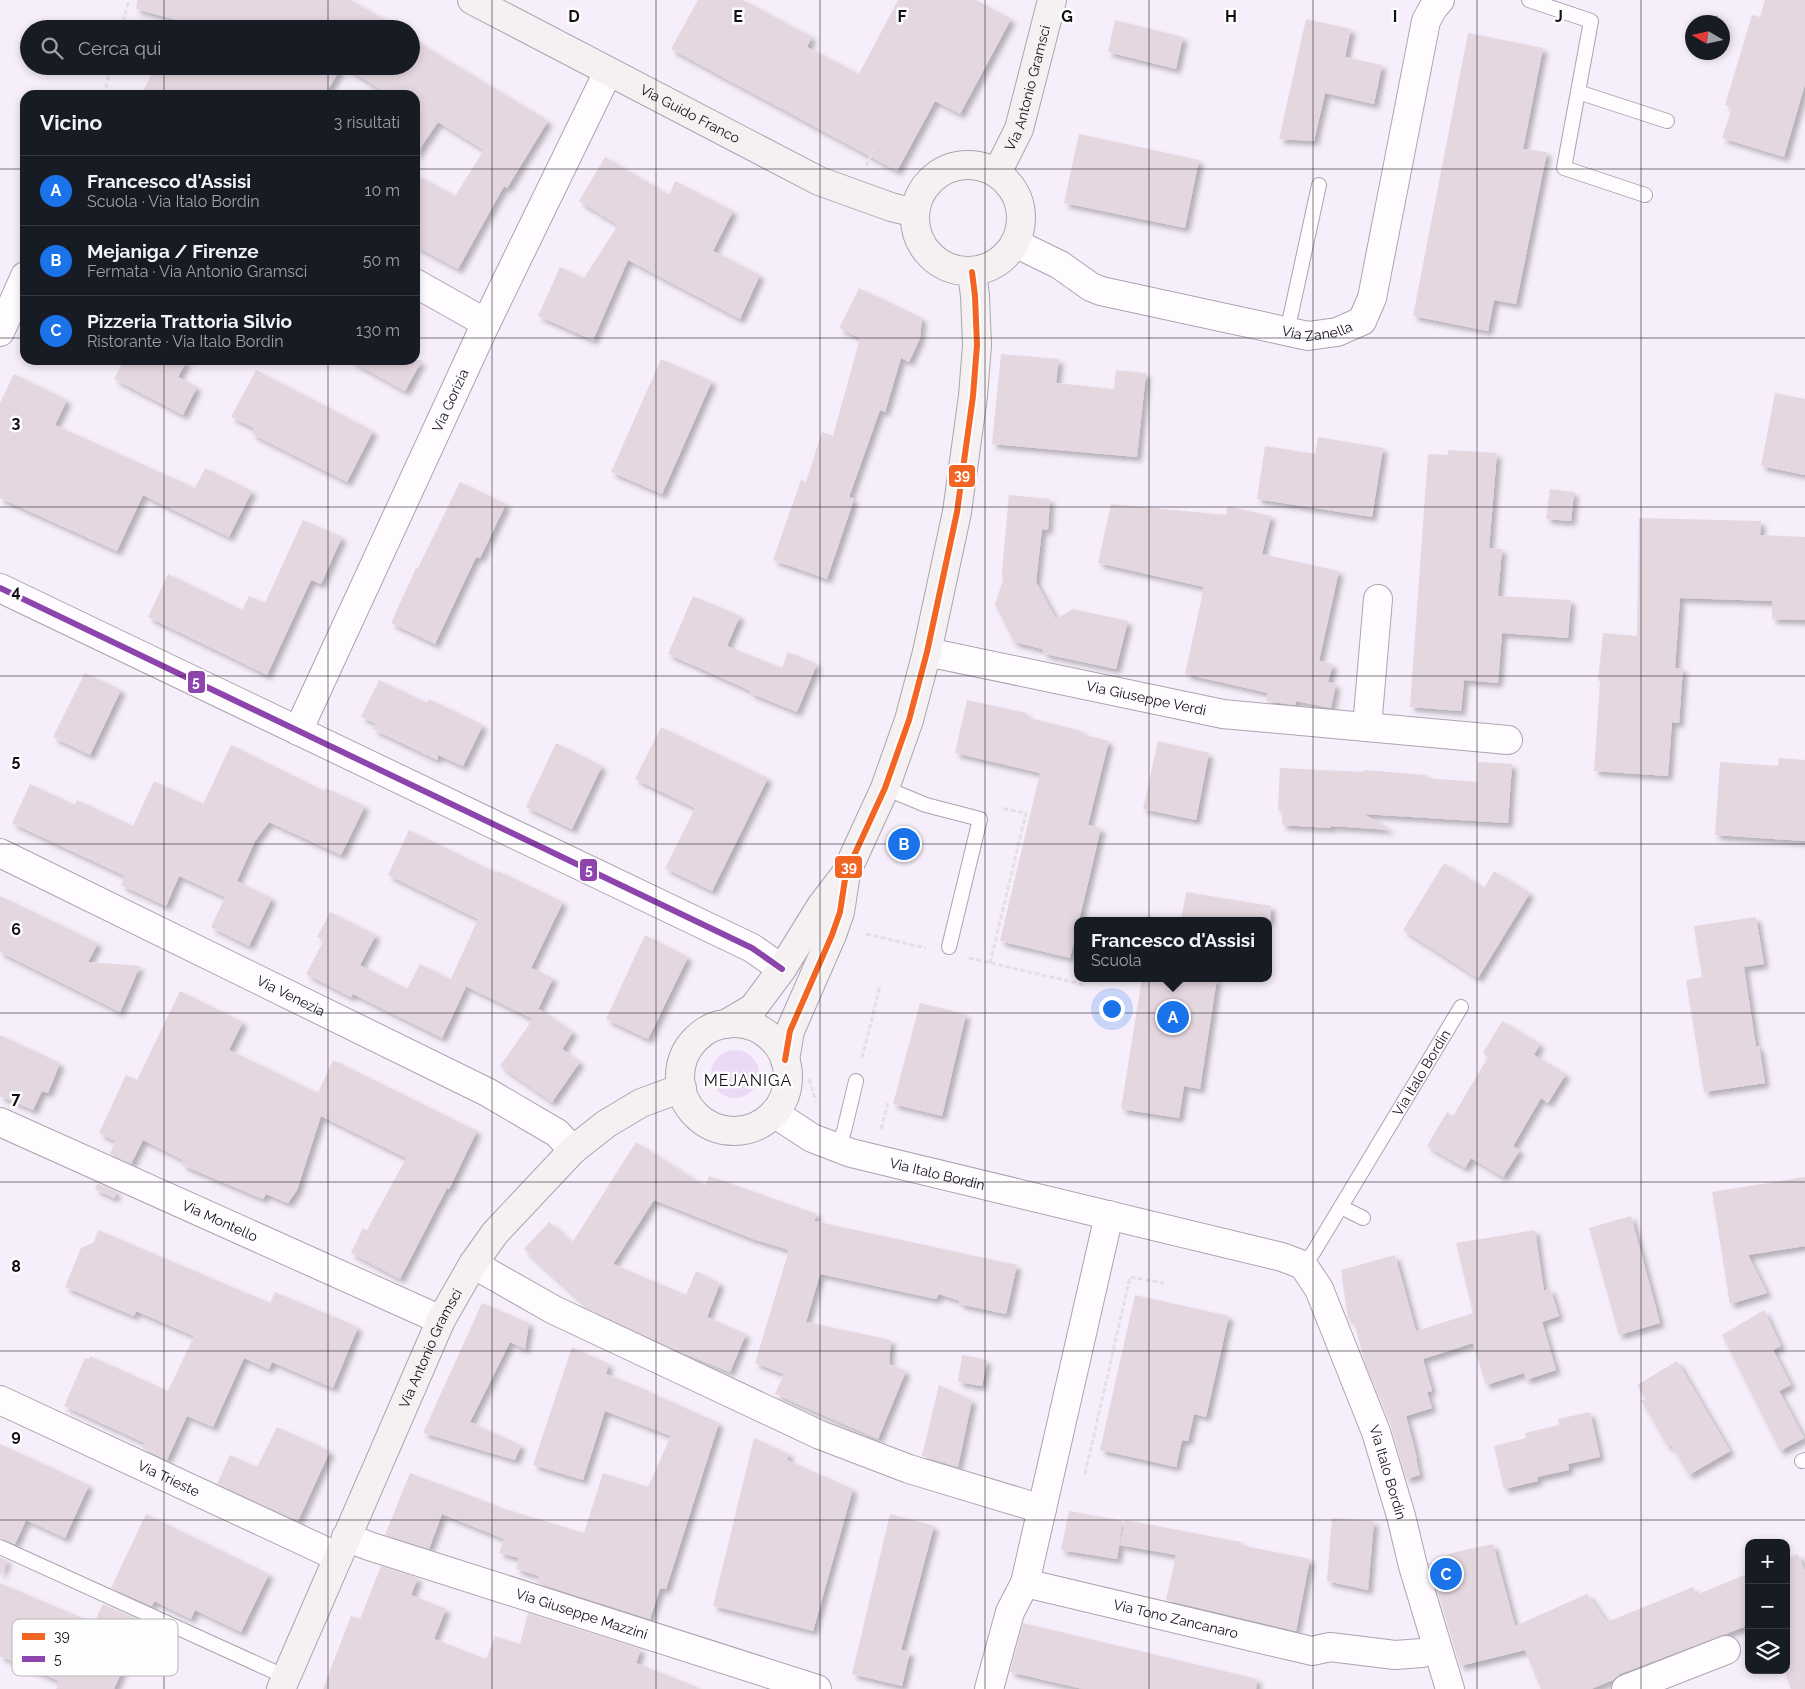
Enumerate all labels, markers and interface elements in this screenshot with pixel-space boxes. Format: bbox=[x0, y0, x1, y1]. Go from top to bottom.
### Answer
text: D bbox=[568, 7, 580, 26]
text: E bbox=[733, 7, 743, 26]
text: F bbox=[897, 7, 907, 26]
text: G bbox=[1061, 7, 1073, 26]
text: H bbox=[1225, 7, 1237, 26]
text: I bbox=[1393, 7, 1397, 26]
text: J bbox=[1555, 7, 1563, 26]
north arrow bbox=[1685, 15, 1730, 60]
search box bbox=[20, 20, 420, 75]
street label: Via Antonio Gramsci bbox=[1001, 24, 1053, 153]
icon: search bbox=[38, 34, 66, 62]
text: Cerca qui bbox=[78, 37, 161, 59]
street label: Via Guido Franco bbox=[638, 81, 743, 146]
text: Vicino bbox=[40, 110, 102, 135]
text: 3 risultati bbox=[334, 113, 400, 132]
text: Francesco d'Assisi bbox=[87, 170, 251, 192]
text: A bbox=[51, 181, 61, 200]
text: 10 m bbox=[365, 181, 400, 200]
text: Scuola · Via Italo Bordin bbox=[87, 192, 260, 211]
text: Mejaniga / Firenze bbox=[87, 240, 259, 262]
text: B bbox=[51, 251, 61, 270]
text: 50 m bbox=[363, 251, 400, 270]
text: Fermata · Via Antonio Gramsci bbox=[87, 262, 307, 281]
text: Pizzeria Trattoria Silvio bbox=[87, 310, 292, 332]
street label: Via Zanella bbox=[1280, 318, 1355, 344]
text: C bbox=[51, 321, 61, 340]
text: 130 m bbox=[356, 321, 400, 340]
text: Ristorante · Via Italo Bordin bbox=[87, 332, 284, 351]
street label: Via Gorizia bbox=[429, 366, 472, 435]
text: 3 bbox=[12, 413, 21, 432]
line badge: 39 bbox=[948, 464, 976, 488]
text: 39 bbox=[954, 467, 970, 483]
text: 4 bbox=[11, 582, 21, 601]
line badge: 5 bbox=[187, 670, 206, 694]
text: 5 bbox=[192, 674, 200, 690]
street label: Via Giuseppe Verdi bbox=[1085, 678, 1208, 718]
text: 5 bbox=[12, 751, 21, 770]
pin: B bbox=[888, 825, 920, 863]
line badge: 39 bbox=[834, 855, 863, 879]
line badge: 5 bbox=[579, 858, 598, 882]
text: 39 bbox=[841, 859, 857, 875]
text: 5 bbox=[585, 862, 593, 878]
popup bbox=[1074, 917, 1272, 982]
text: 6 bbox=[11, 920, 21, 939]
text: Francesco d'Assisi bbox=[1091, 929, 1255, 951]
text: Scuola bbox=[1091, 951, 1142, 970]
street label: Via Venezia bbox=[254, 972, 328, 1019]
your location bbox=[1099, 996, 1125, 1022]
pin: A bbox=[1157, 998, 1189, 1036]
street label: Via Italo Bordin bbox=[1389, 1027, 1453, 1119]
district label: MEJANIGA bbox=[704, 1071, 792, 1090]
text: 7 bbox=[12, 1089, 21, 1108]
street label: Via Italo Bordin bbox=[888, 1155, 987, 1193]
street label: Via Montello bbox=[180, 1197, 260, 1245]
text: 8 bbox=[11, 1257, 21, 1276]
street label: Via Antonio Gramsci bbox=[396, 1286, 465, 1410]
street label: Via Italo Bordin bbox=[1366, 1423, 1410, 1521]
text: 9 bbox=[11, 1426, 21, 1445]
street label: Via Trieste bbox=[135, 1457, 202, 1500]
map controls bbox=[1745, 1539, 1790, 1674]
button: + bbox=[1745, 1539, 1790, 1584]
pin: C bbox=[1430, 1555, 1462, 1593]
button: − bbox=[1745, 1584, 1790, 1629]
street label: Via Giuseppe Mazzini bbox=[514, 1585, 650, 1642]
street label: Via Tono Zancanaro bbox=[1112, 1596, 1240, 1641]
legend bbox=[12, 1619, 178, 1676]
text: 39 bbox=[54, 1628, 70, 1644]
button: layers bbox=[1745, 1629, 1790, 1674]
text: 5 bbox=[54, 1651, 62, 1667]

